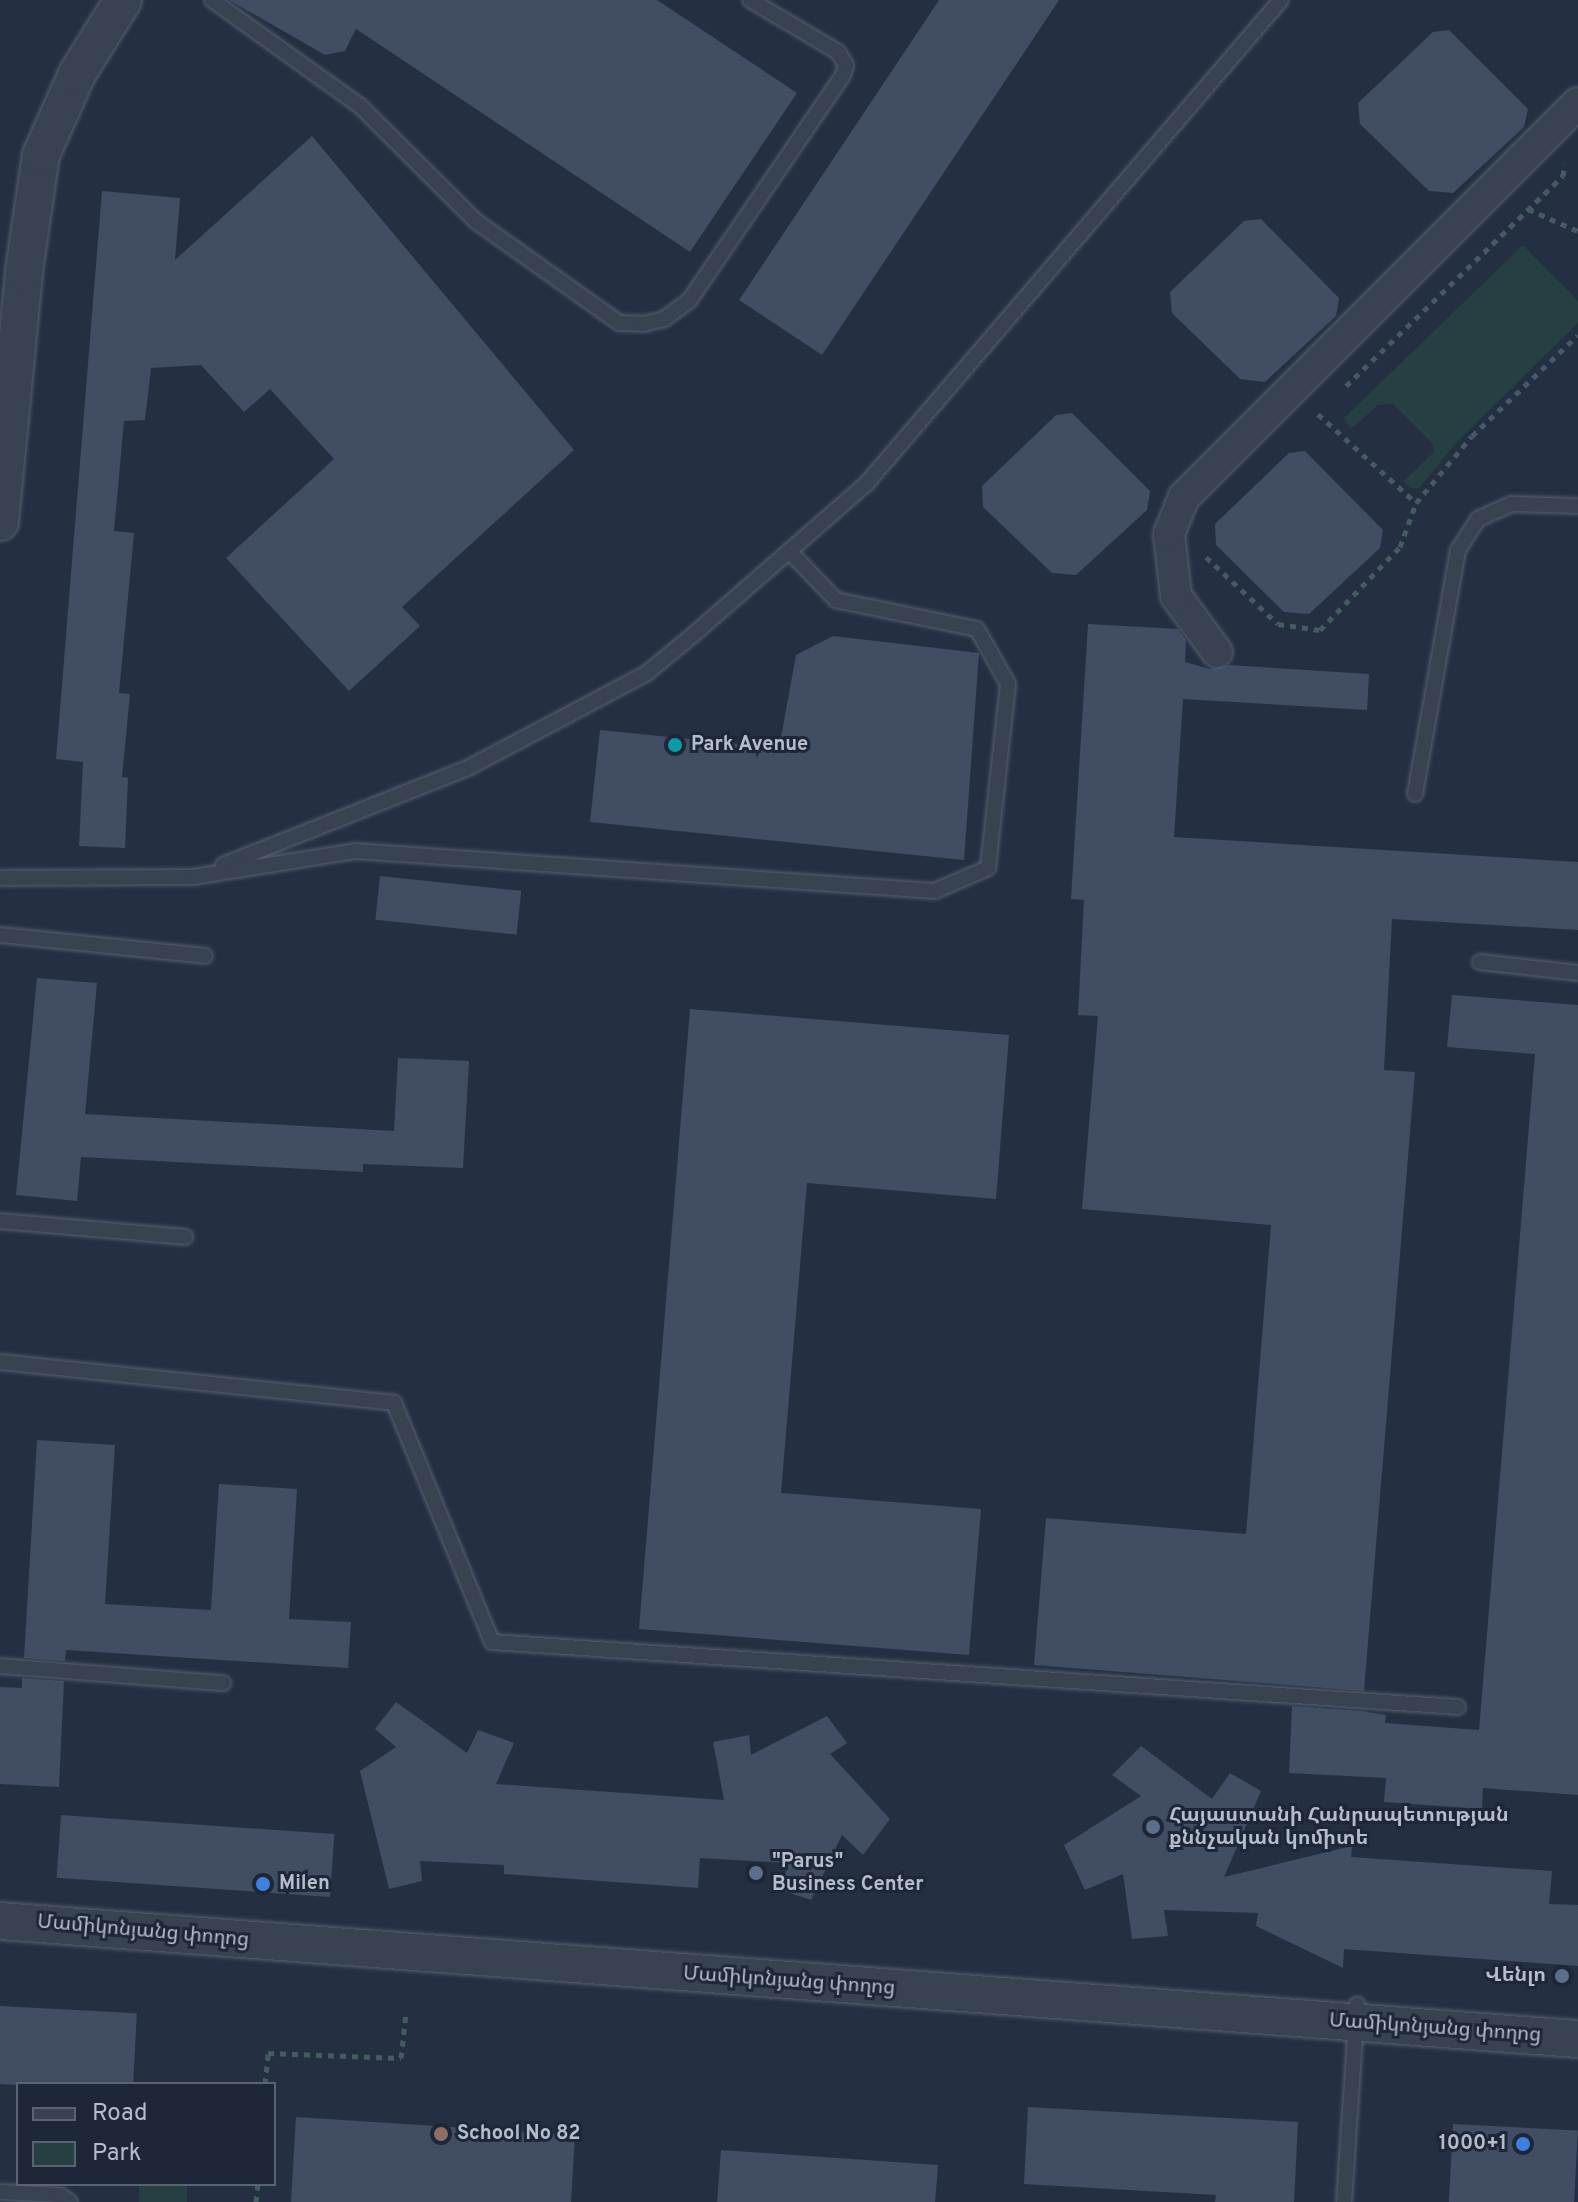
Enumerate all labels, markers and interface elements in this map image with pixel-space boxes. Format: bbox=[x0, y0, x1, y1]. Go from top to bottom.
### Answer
place label: Park Avenue bbox=[691, 733, 809, 757]
marker: Park Avenue bbox=[666, 736, 684, 754]
place label: Հայաստանի Հանրապետության քննչական կոմիտե bbox=[1169, 1804, 1509, 1851]
marker: Հայաստանի Հանրապետության քննչական կոմիտե bbox=[1144, 1818, 1162, 1836]
place label: "Parus" Business Center bbox=[772, 1850, 923, 1897]
marker: "Parus" Business Center bbox=[747, 1864, 765, 1882]
place label: Milen bbox=[279, 1872, 330, 1896]
marker: Milen bbox=[254, 1875, 272, 1893]
street label: Մամիկոնյանց փողոց bbox=[36, 1911, 250, 1953]
street label: Մամիկոնյանց փողոց bbox=[682, 1963, 896, 2001]
place label: Վենլո bbox=[1485, 1964, 1546, 1988]
marker: Վենլո bbox=[1553, 1967, 1571, 1985]
street label: Մամիկոնյանց փողոց bbox=[1328, 2010, 1542, 2048]
legend bbox=[16, 2082, 276, 2186]
text: Road bbox=[92, 2099, 148, 2129]
place label: School No 82 bbox=[457, 2122, 580, 2146]
marker: School No 82 bbox=[432, 2125, 450, 2143]
place label: 1000+1 bbox=[1439, 2132, 1507, 2156]
marker: 1000+1 bbox=[1514, 2135, 1532, 2153]
text: Park bbox=[92, 2139, 142, 2169]

